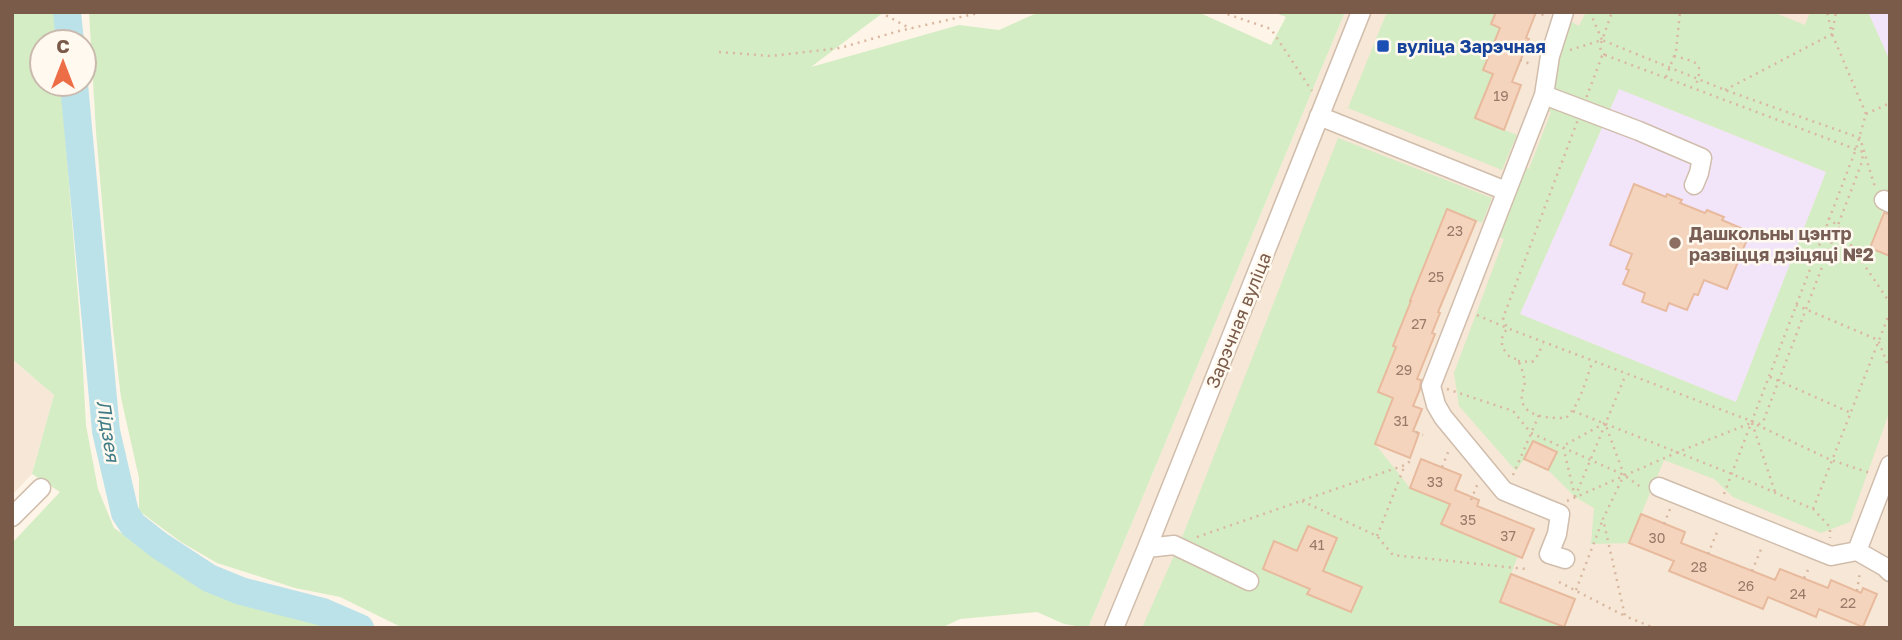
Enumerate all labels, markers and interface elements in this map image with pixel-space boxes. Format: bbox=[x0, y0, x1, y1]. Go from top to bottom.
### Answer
north arrow bbox=[28, 28, 98, 98]
text: С bbox=[56, 34, 70, 57]
place label: вуліца Зарэчная bbox=[1397, 35, 1546, 57]
marker: вуліца Зарэчная bbox=[1375, 38, 1391, 54]
house number: 19 bbox=[1493, 87, 1509, 104]
house number: 23 bbox=[1447, 222, 1463, 239]
place label: Дашкольны цэнтр развіцця дзіцяці №2 bbox=[1689, 222, 1874, 265]
marker: Дашкольны цэнтр развіцця дзіцяці №2 bbox=[1667, 235, 1683, 251]
street label: Зарэчная вуліца bbox=[1201, 249, 1275, 391]
house number: 25 bbox=[1428, 268, 1444, 285]
house number: 27 bbox=[1411, 315, 1427, 332]
house number: 29 bbox=[1396, 361, 1412, 378]
water label: Лідзея bbox=[93, 399, 125, 465]
house number: 31 bbox=[1394, 412, 1409, 429]
house number: 33 bbox=[1427, 473, 1443, 490]
house number: 35 bbox=[1460, 511, 1476, 528]
house number: 37 bbox=[1500, 527, 1516, 544]
house number: 30 bbox=[1649, 529, 1665, 546]
house number: 41 bbox=[1309, 536, 1325, 553]
house number: 28 bbox=[1691, 558, 1707, 575]
house number: 26 bbox=[1738, 577, 1754, 594]
house number: 24 bbox=[1790, 585, 1806, 602]
house number: 22 bbox=[1840, 594, 1856, 611]

